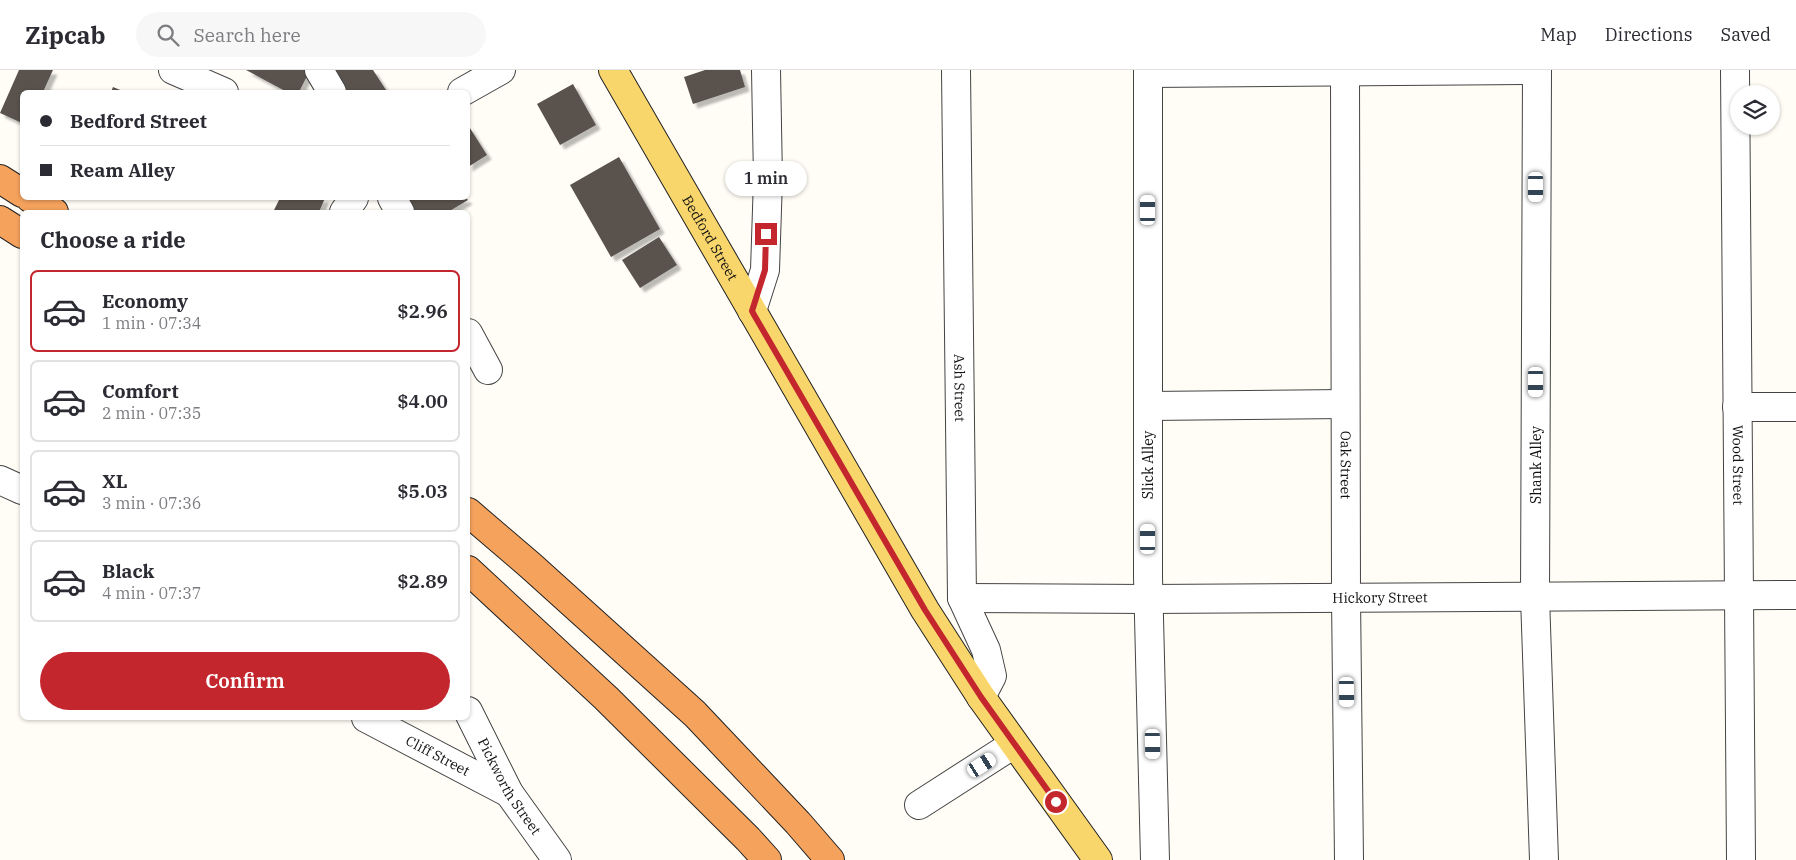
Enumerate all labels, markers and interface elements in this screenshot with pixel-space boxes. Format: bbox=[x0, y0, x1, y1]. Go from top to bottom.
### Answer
search box bbox=[136, 12, 486, 57]
text: Zipcab bbox=[25, 19, 106, 51]
icon: search bbox=[154, 21, 182, 49]
text: Search here bbox=[194, 23, 301, 47]
text: Map bbox=[1540, 23, 1577, 46]
text: Directions bbox=[1605, 23, 1693, 46]
text: Saved bbox=[1721, 23, 1771, 46]
map controls bbox=[1730, 85, 1780, 135]
button: layers bbox=[1730, 85, 1780, 135]
text: Bedford Street bbox=[70, 109, 207, 133]
text: Ream Alley bbox=[70, 158, 175, 182]
callout: 1 min bbox=[725, 161, 807, 196]
text: 1 min bbox=[744, 168, 788, 188]
car bbox=[1528, 172, 1543, 202]
street label: Bedford Street bbox=[678, 192, 742, 284]
car bbox=[1140, 195, 1155, 225]
route end bbox=[755, 223, 777, 245]
text: Choose a ride bbox=[40, 225, 186, 254]
icon: car bbox=[42, 289, 87, 334]
text: Economy bbox=[102, 289, 188, 313]
text: $2.96 bbox=[397, 299, 448, 323]
text: 1 min · 07:34 bbox=[102, 313, 201, 333]
street label: Ash Street bbox=[950, 354, 969, 422]
car bbox=[1528, 367, 1543, 397]
icon: car bbox=[42, 379, 87, 424]
text: Comfort bbox=[102, 379, 179, 403]
text: $4.00 bbox=[397, 389, 448, 413]
text: 2 min · 07:35 bbox=[102, 403, 201, 423]
street label: Wood Street bbox=[1729, 425, 1747, 505]
street label: Shank Alley bbox=[1527, 426, 1545, 504]
street label: Slick Alley bbox=[1139, 430, 1157, 499]
street label: Oak Street bbox=[1337, 431, 1355, 499]
icon: car bbox=[42, 469, 87, 514]
text: XL bbox=[102, 469, 128, 493]
text: $5.03 bbox=[397, 479, 448, 503]
text: 3 min · 07:36 bbox=[102, 493, 201, 513]
car bbox=[1140, 524, 1155, 554]
icon: car bbox=[42, 559, 87, 604]
text: Black bbox=[102, 559, 154, 583]
text: $2.89 bbox=[397, 569, 448, 593]
text: 4 min · 07:37 bbox=[102, 583, 201, 603]
street label: Hickory Street bbox=[1332, 588, 1428, 607]
button: Confirm bbox=[40, 652, 450, 710]
car bbox=[1339, 677, 1354, 707]
car bbox=[1145, 729, 1160, 759]
street label: Cliff Street bbox=[403, 731, 473, 780]
street label: Pickworth Street bbox=[474, 735, 545, 838]
car bbox=[965, 751, 998, 779]
route start bbox=[1045, 791, 1067, 813]

